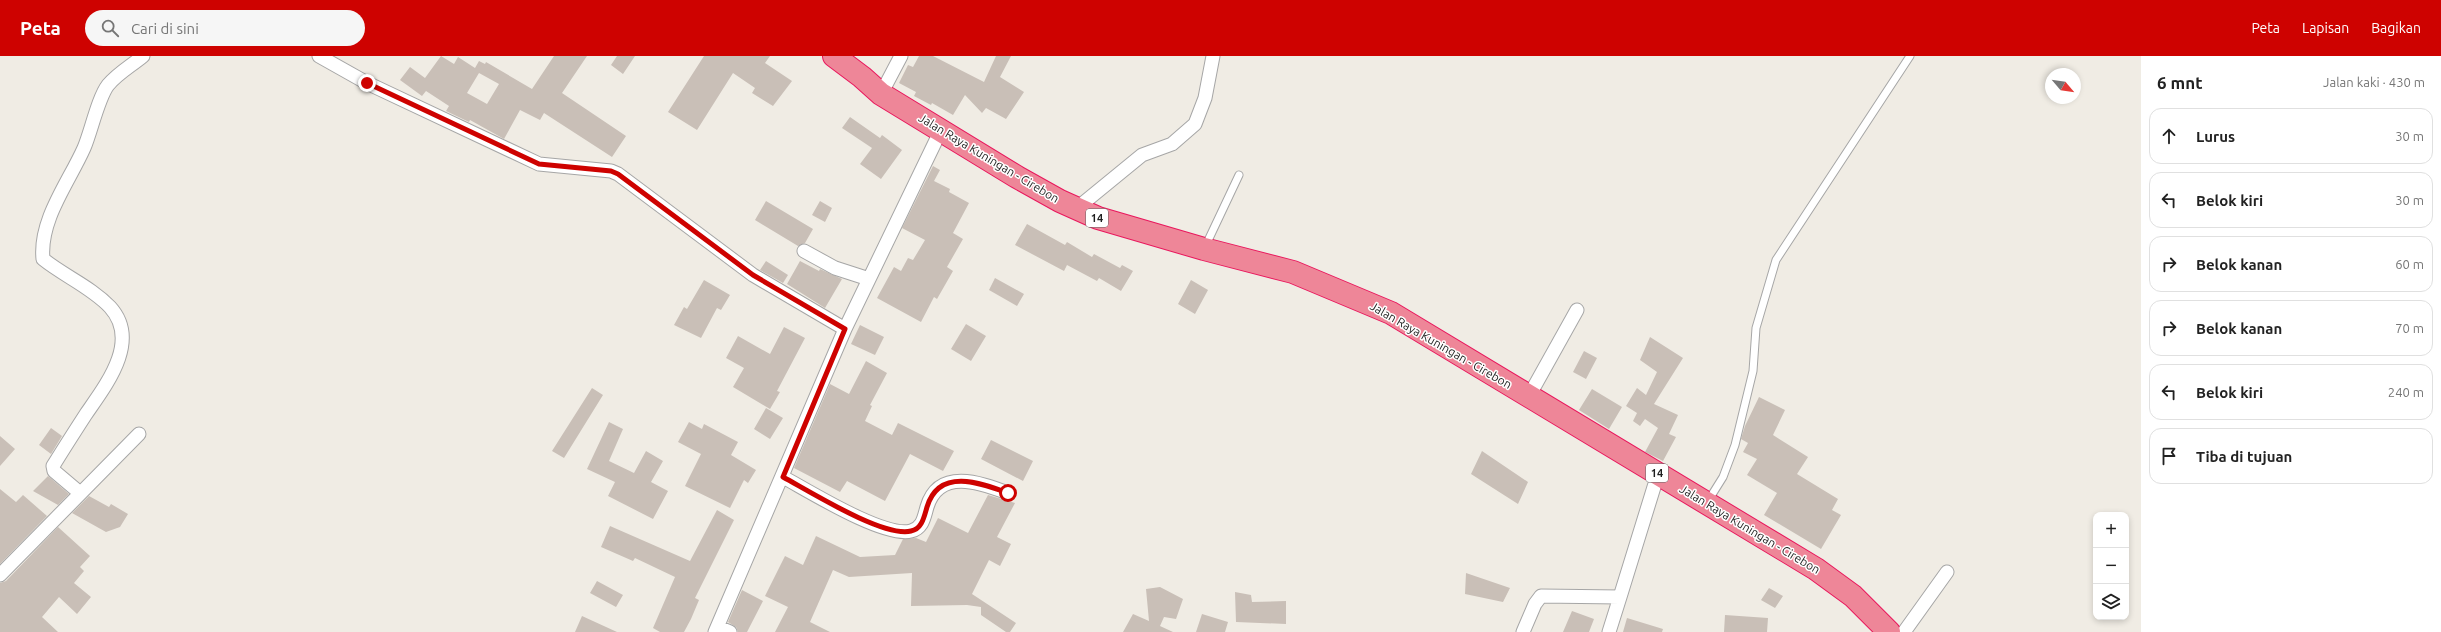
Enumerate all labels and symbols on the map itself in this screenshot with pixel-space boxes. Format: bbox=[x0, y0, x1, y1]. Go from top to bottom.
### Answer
north arrow bbox=[2045, 68, 2081, 104]
route end bbox=[358, 74, 376, 92]
street label: Jalan Raya Kuningan - Cirebon bbox=[917, 111, 1061, 205]
road number: 14 bbox=[1086, 209, 1108, 227]
street label: Jalan Raya Kuningan - Cirebon bbox=[1368, 299, 1514, 391]
road number: 14 bbox=[1646, 464, 1668, 482]
street label: Jalan Raya Kuningan - Cirebon bbox=[1678, 482, 1822, 576]
route start bbox=[999, 484, 1017, 502]

